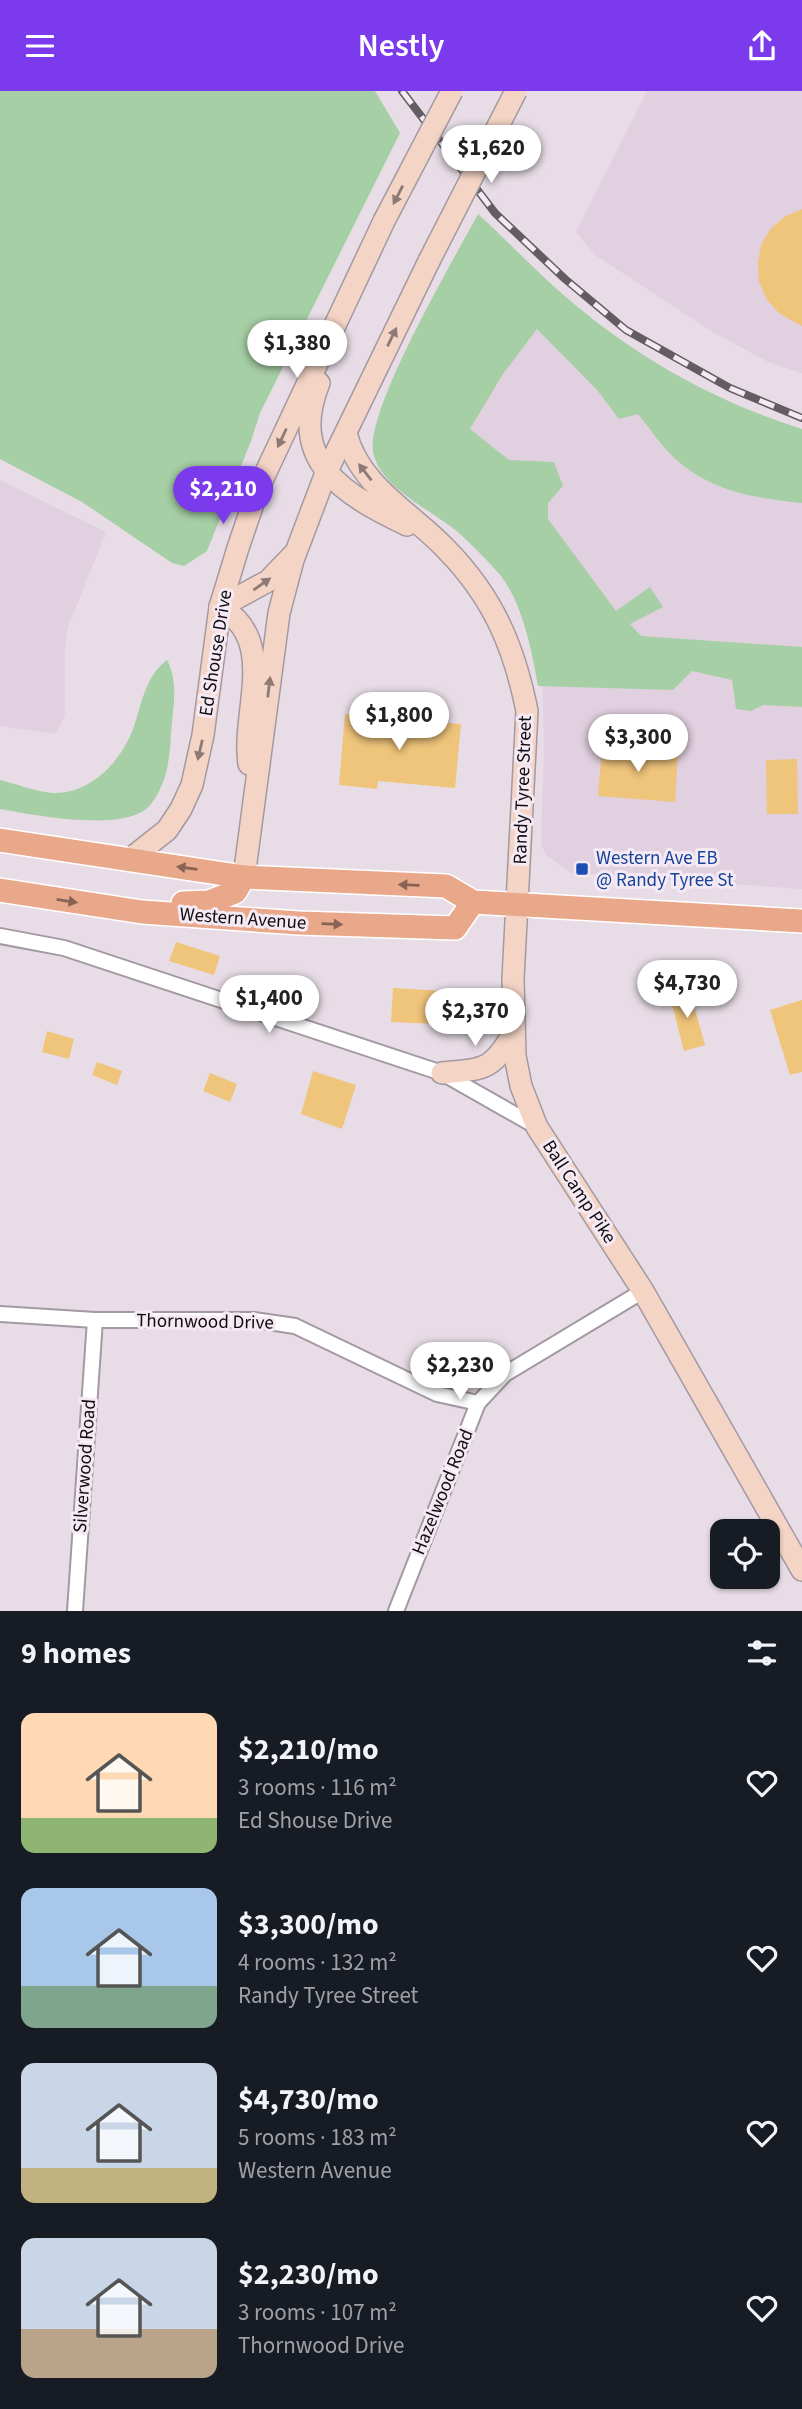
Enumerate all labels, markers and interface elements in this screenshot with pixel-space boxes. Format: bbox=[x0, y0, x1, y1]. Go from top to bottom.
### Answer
text: Nestly bbox=[358, 23, 444, 69]
icon: menu bbox=[21, 27, 59, 65]
icon: share bbox=[743, 27, 781, 65]
pin: $1,620 bbox=[434, 125, 548, 185]
text: $1,620 bbox=[457, 131, 525, 164]
one-way arrow bbox=[392, 185, 404, 205]
pin: $1,380 bbox=[240, 321, 354, 380]
text: $1,380 bbox=[263, 326, 331, 359]
one-way arrow bbox=[387, 327, 398, 347]
one-way arrow bbox=[276, 428, 288, 448]
one-way arrow bbox=[358, 463, 373, 480]
pin: $2,210 bbox=[166, 467, 280, 526]
text: $2,210 bbox=[189, 472, 257, 505]
one-way arrow bbox=[253, 577, 271, 591]
street label: Ed Shouse Drive bbox=[193, 588, 239, 718]
one-way arrow bbox=[264, 676, 275, 698]
pin: $1,800 bbox=[342, 693, 456, 752]
text: $1,800 bbox=[365, 698, 433, 731]
street label: Randy Tyree Street bbox=[507, 714, 539, 865]
pin: $3,300 bbox=[581, 715, 695, 774]
text: $3,300 bbox=[604, 720, 672, 753]
one-way arrow bbox=[194, 739, 205, 761]
place label: Western Ave EB @ Randy Tyree St bbox=[596, 845, 734, 894]
marker: Western Ave EB @ Randy Tyree St bbox=[574, 861, 590, 877]
one-way arrow bbox=[175, 863, 197, 874]
one-way arrow bbox=[398, 879, 420, 890]
one-way arrow bbox=[57, 896, 79, 907]
street label: Western Avenue bbox=[179, 901, 307, 937]
one-way arrow bbox=[321, 918, 343, 930]
pin: $4,730 bbox=[630, 961, 744, 1020]
text: $4,730 bbox=[653, 966, 721, 999]
pin: $1,400 bbox=[212, 975, 326, 1035]
text: $1,400 bbox=[235, 981, 303, 1014]
pin: $2,370 bbox=[418, 989, 532, 1048]
text: $2,370 bbox=[441, 994, 509, 1027]
street label: Ball Camp Pike bbox=[535, 1135, 623, 1249]
street label: Thornwood Drive bbox=[136, 1307, 274, 1337]
pin: $2,230 bbox=[403, 1343, 517, 1402]
text: $2,230 bbox=[426, 1348, 494, 1381]
street label: Silverwood Road bbox=[67, 1398, 103, 1534]
street label: Hazelwood Road bbox=[405, 1425, 481, 1559]
map controls bbox=[710, 1519, 780, 1589]
button: locate bbox=[710, 1519, 780, 1589]
text: 9 homes bbox=[21, 1632, 131, 1675]
icon: filters bbox=[743, 1634, 781, 1672]
text: $2,210/mo bbox=[238, 1728, 379, 1771]
icon: home bbox=[77, 1741, 161, 1825]
icon: heart bbox=[743, 1764, 781, 1802]
text: 3 rooms · 116 m² bbox=[238, 1771, 397, 1804]
text: Ed Shouse Drive bbox=[238, 1804, 393, 1837]
text: $3,300/mo bbox=[238, 1903, 379, 1946]
icon: home bbox=[77, 1916, 161, 2000]
icon: heart bbox=[743, 1939, 781, 1977]
text: 4 rooms · 132 m² bbox=[238, 1946, 397, 1979]
text: Randy Tyree Street bbox=[238, 1979, 418, 2012]
text: $4,730/mo bbox=[238, 2078, 379, 2121]
icon: home bbox=[77, 2091, 161, 2175]
icon: heart bbox=[743, 2114, 781, 2152]
text: 5 rooms · 183 m² bbox=[238, 2121, 397, 2154]
text: Western Avenue bbox=[238, 2154, 392, 2187]
text: $2,230/mo bbox=[238, 2253, 379, 2296]
icon: home bbox=[77, 2266, 161, 2350]
icon: heart bbox=[743, 2289, 781, 2327]
text: 3 rooms · 107 m² bbox=[238, 2296, 397, 2329]
text: Thornwood Drive bbox=[238, 2329, 404, 2362]

